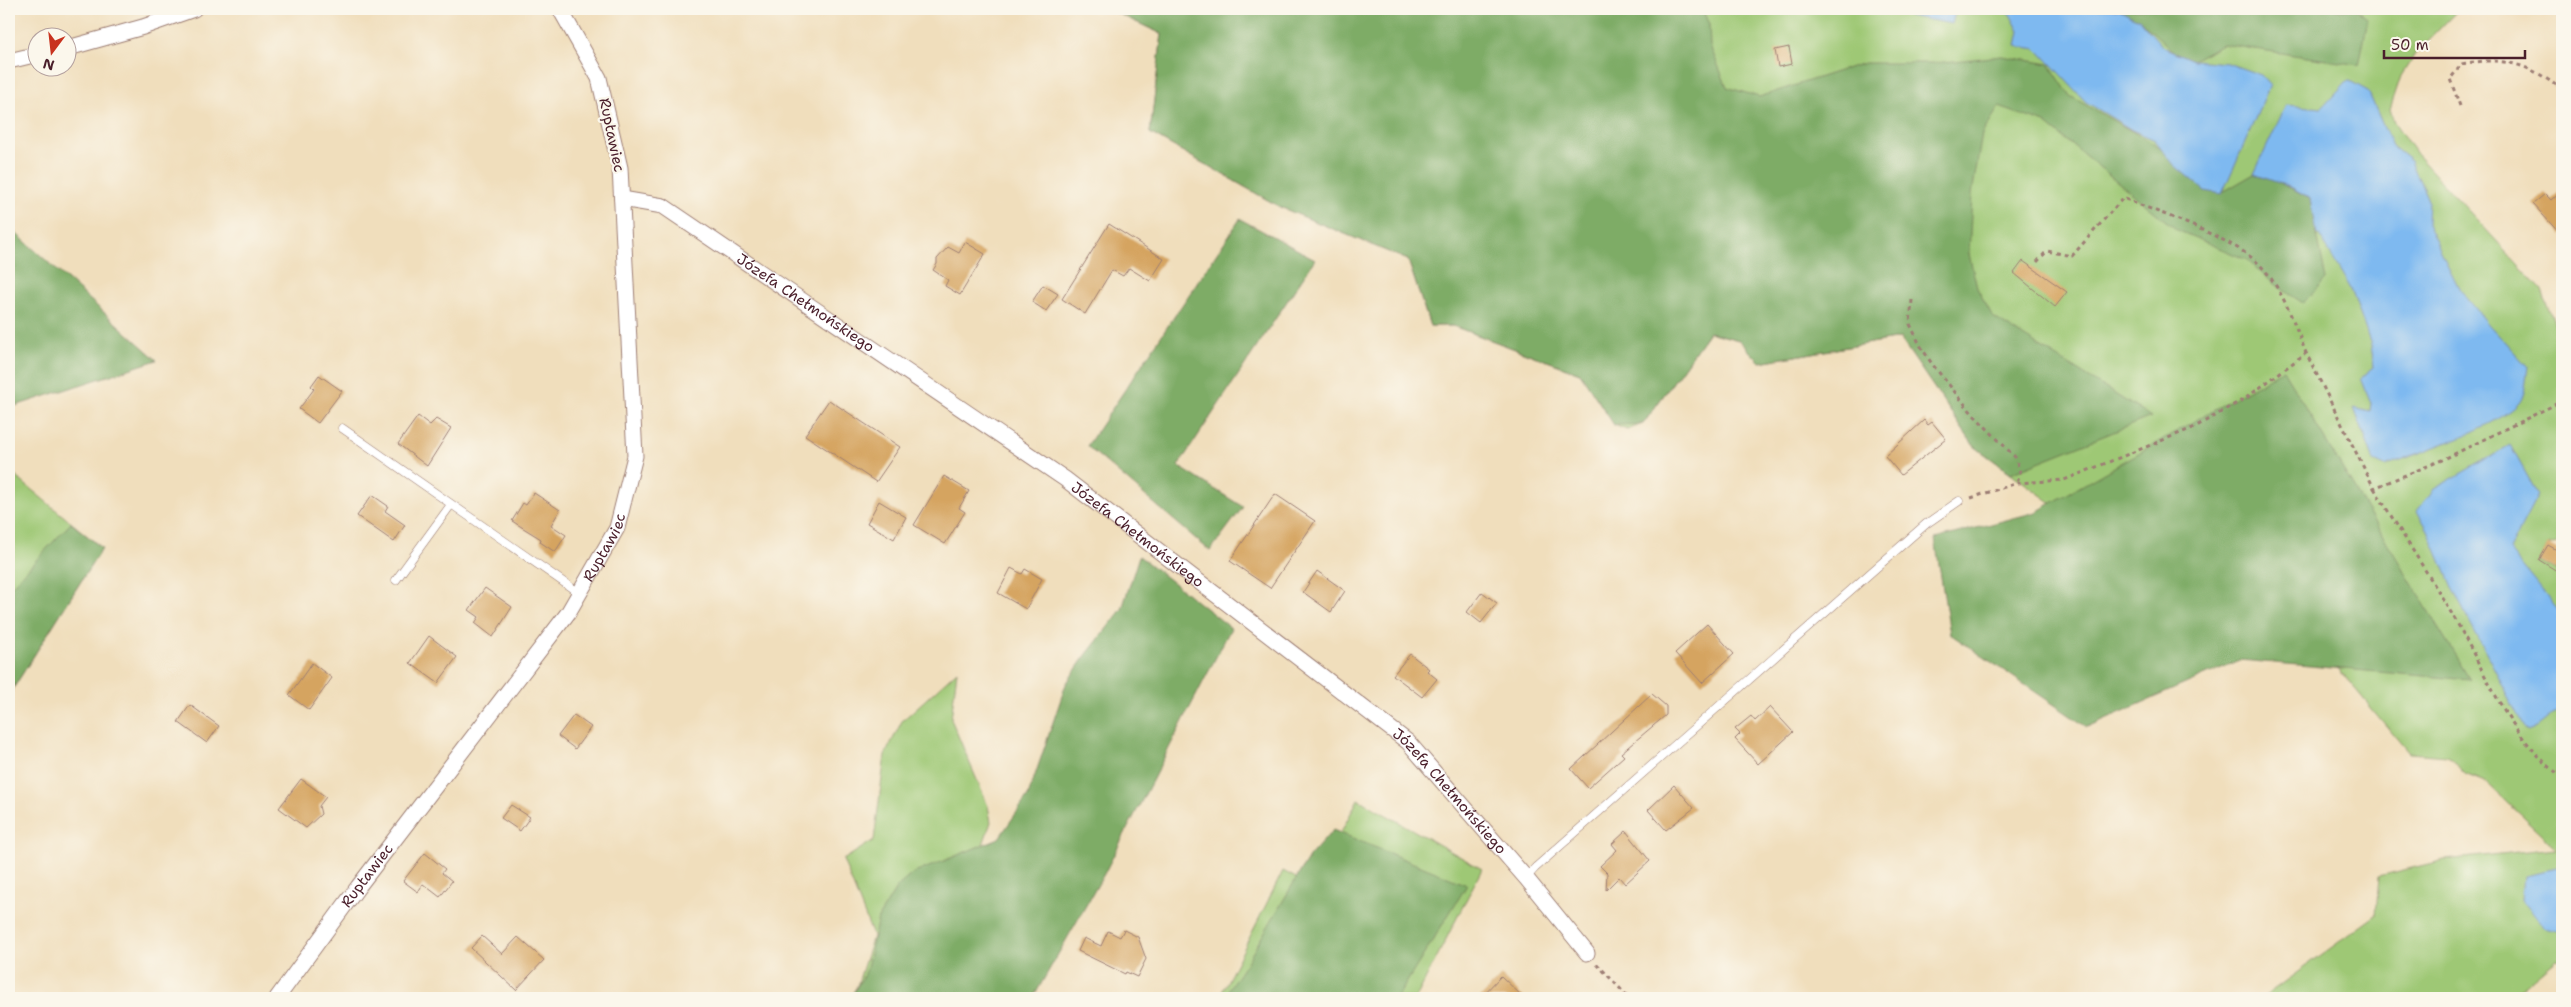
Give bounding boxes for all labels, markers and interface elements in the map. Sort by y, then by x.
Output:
north arrow [28,28,78,78]
scale bar [2384,28,2525,60]
text: 50 m [2391,35,2429,55]
text: N [41,54,56,75]
street label: Ruptawiec [594,96,630,174]
street label: Józefa Chełmońskiego [733,249,878,357]
street label: Józefa Chełmońskiego [1067,477,1208,592]
street label: Ruptawiec [578,511,630,585]
street label: Józefa Chełmońskiego [1388,724,1511,858]
street label: Ruptawiec [336,840,398,911]

